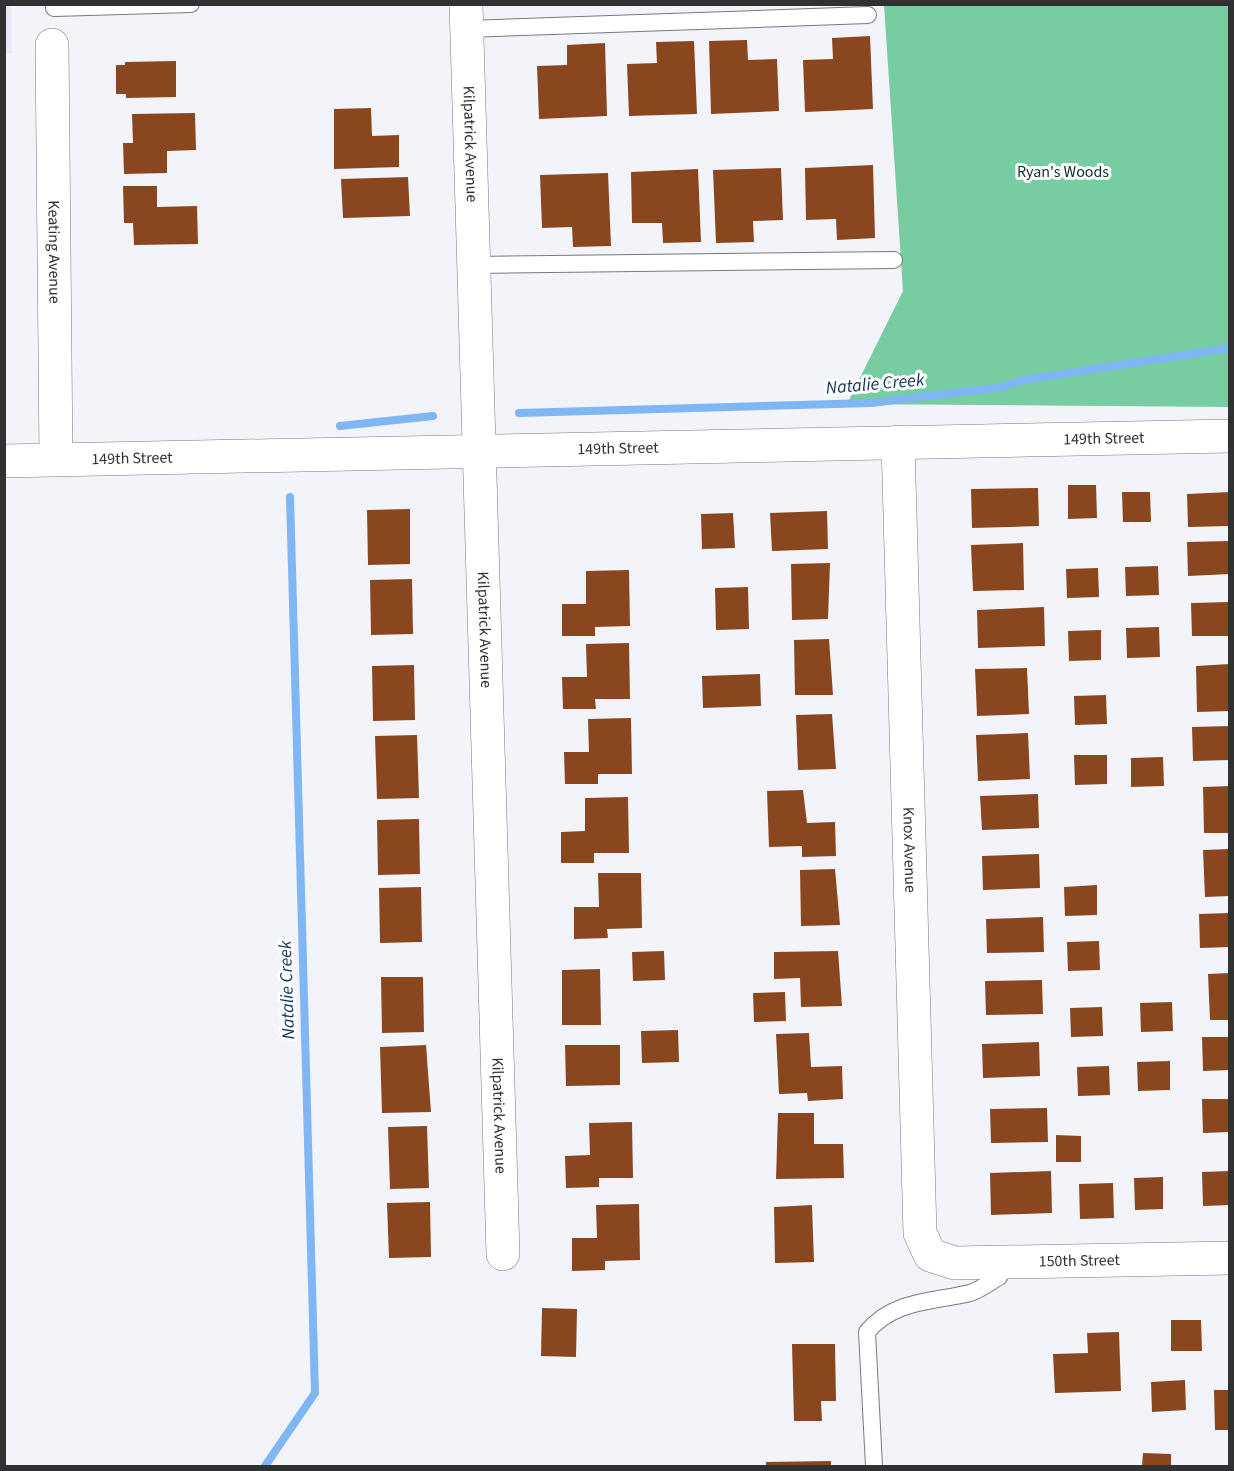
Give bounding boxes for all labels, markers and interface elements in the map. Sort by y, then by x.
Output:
street label: Kilpatrick Avenue [457,85,483,203]
park label: Ryan's Woods [1017,161,1109,183]
street label: Keating Avenue [43,200,65,304]
water label: Natalie Creek [825,367,926,401]
street label: 149th Street [1063,427,1145,450]
street label: 149th Street [577,437,659,460]
street label: 149th Street [91,447,173,470]
street label: Kilpatrick Avenue [472,571,497,688]
street label: Knox Avenue [897,806,922,893]
water label: Natalie Creek [273,940,301,1040]
street label: Kilpatrick Avenue [486,1057,512,1174]
street label: 150th Street [1038,1249,1121,1272]

